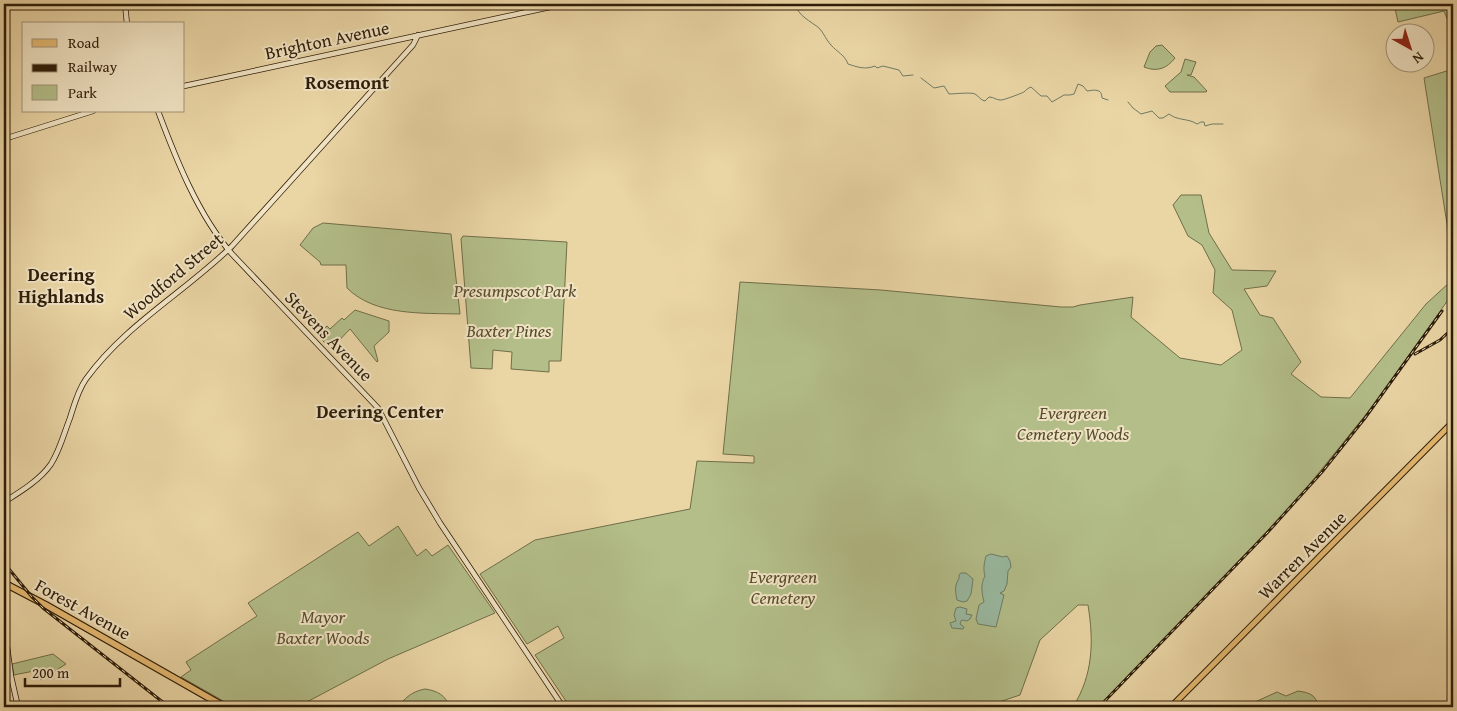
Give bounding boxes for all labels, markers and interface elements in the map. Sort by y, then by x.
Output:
street label: Brighton Avenue [262,14,392,66]
legend [22,22,185,112]
north arrow [1384,22,1434,72]
text: Road [68,32,99,53]
text: N [1408,47,1428,69]
text: Railway [68,56,118,77]
district label: Rosemont [305,68,390,96]
text: Park [68,82,97,103]
street label: Woodford Street [117,225,230,326]
district label: Deering Highlands [18,260,104,310]
park label: Presumpscot Park [453,277,577,304]
street label: Stevens Avenue [279,285,379,387]
park label: Baxter Pines [466,317,552,344]
district label: Deering Center [316,397,444,425]
park label: Evergreen Cemetery Woods [1017,399,1130,447]
street label: Warren Avenue [1252,505,1352,605]
park label: Evergreen Cemetery [748,563,817,611]
street label: Forest Avenue [30,572,136,646]
park label: Mayor Baxter Woods [276,603,370,651]
scale bar [25,656,120,688]
text: 200 m [32,662,70,683]

